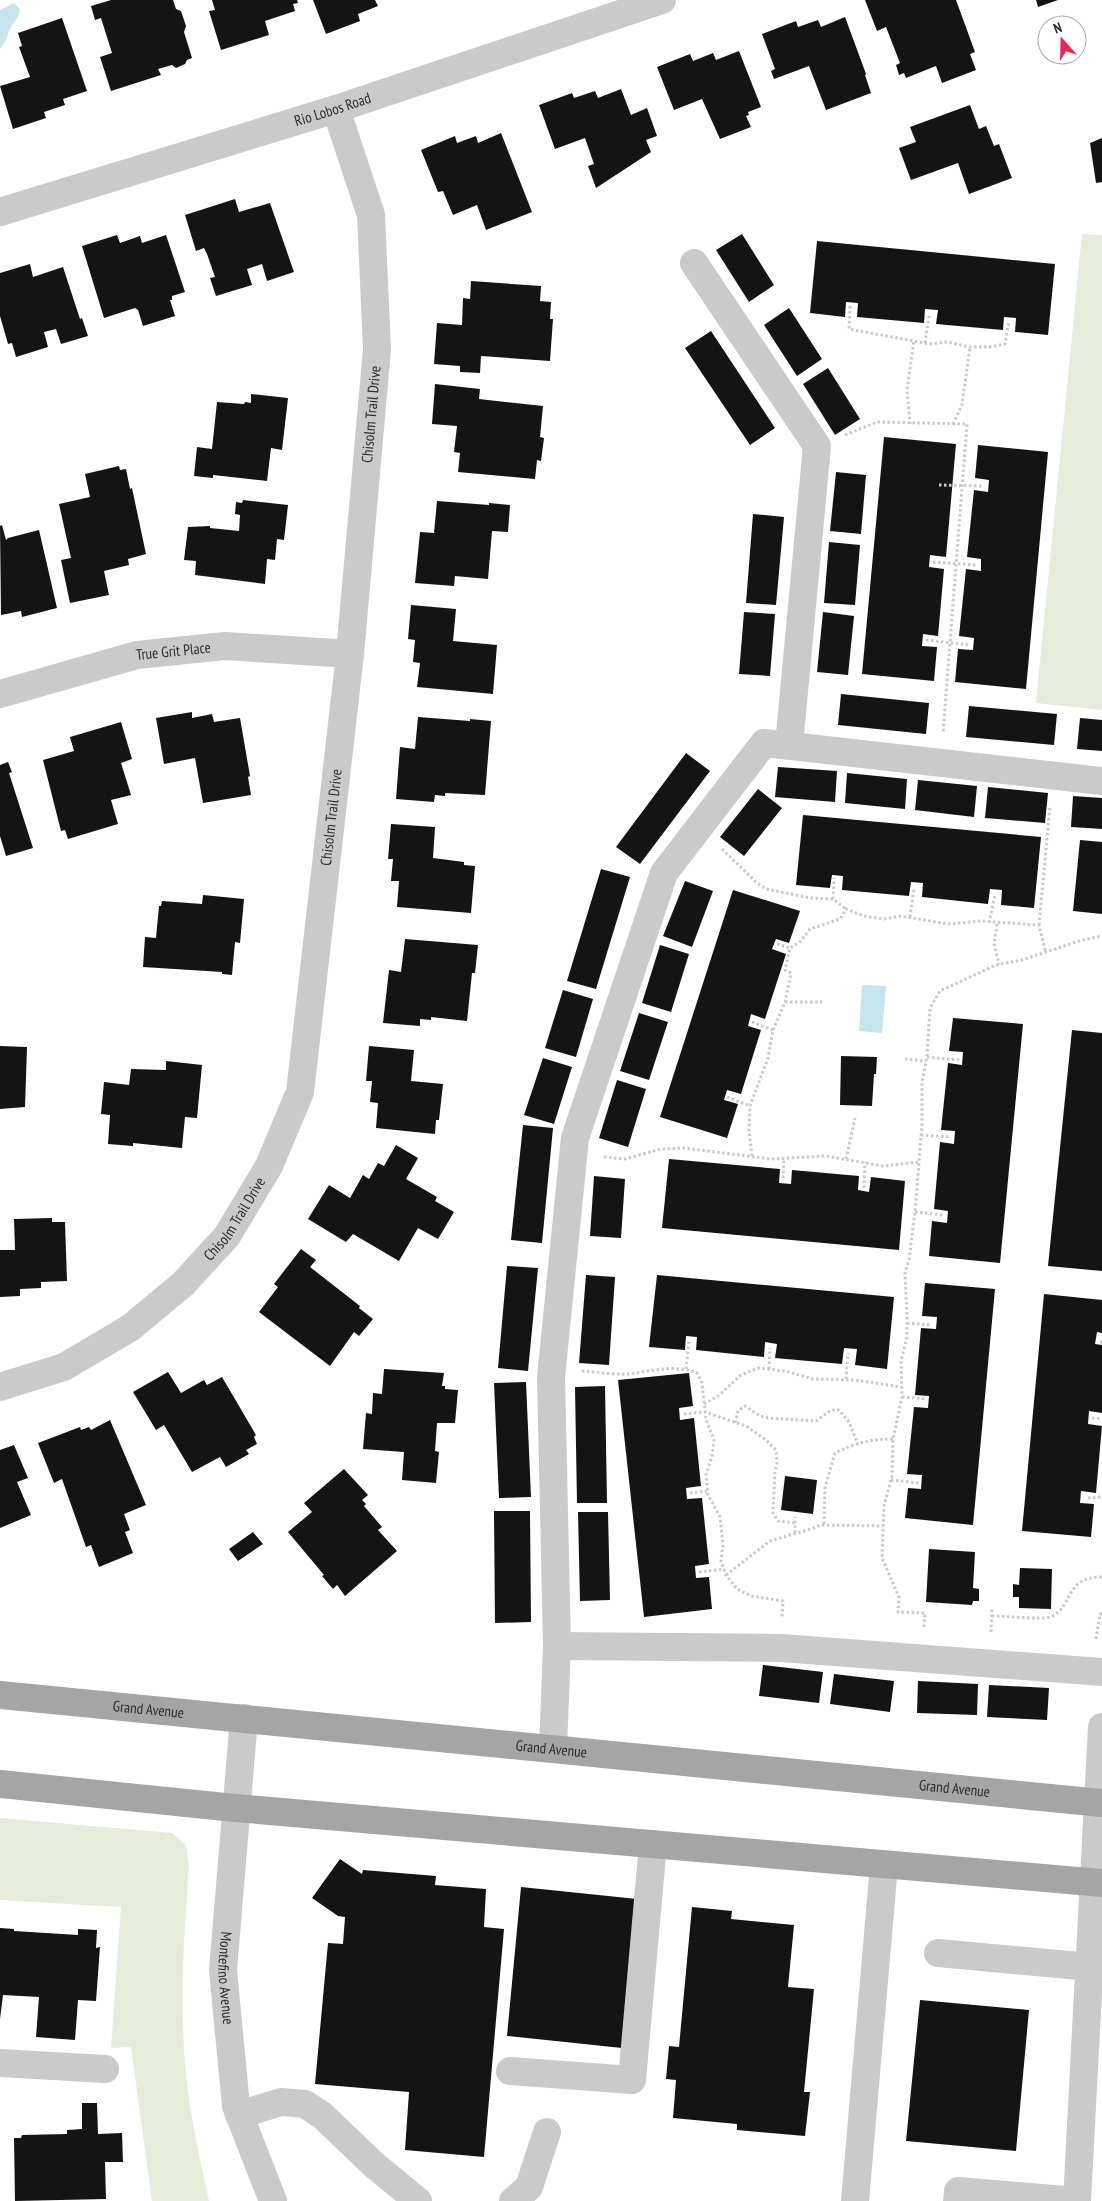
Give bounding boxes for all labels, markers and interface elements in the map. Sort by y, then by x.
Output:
north arrow [1037,15,1087,65]
text: N [1051,18,1064,38]
street label: Rio Lobos Road [292,88,373,130]
street label: Chisolm Trail Drive [357,365,384,464]
street label: True Grit Place [135,638,212,664]
street label: Chisolm Trail Drive [316,768,346,867]
street label: Chisolm Trail Drive [199,1173,269,1264]
street label: Grand Avenue [112,1696,185,1722]
street label: Grand Avenue [515,1736,588,1761]
street label: Grand Avenue [918,1775,991,1801]
street label: Montefino Avenue [214,1931,238,2025]

